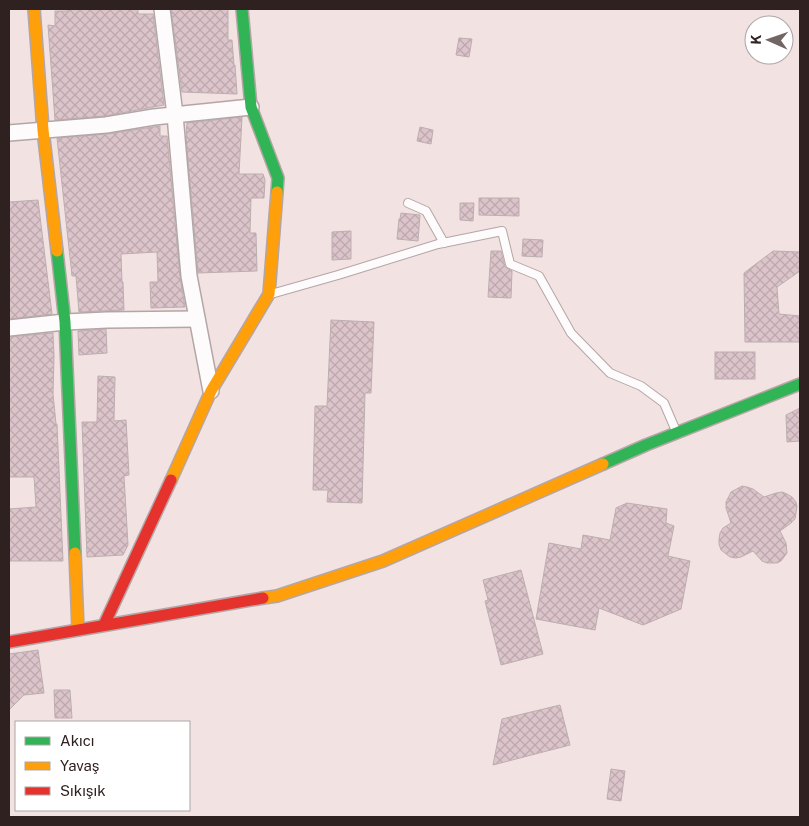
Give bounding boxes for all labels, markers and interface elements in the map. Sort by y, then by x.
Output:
north arrow [744,15,794,65]
text: K [748,34,764,45]
legend [15,721,190,811]
text: Akıcı [60,732,94,749]
text: Yavaş [60,757,99,774]
text: Sıkışık [60,782,106,799]

